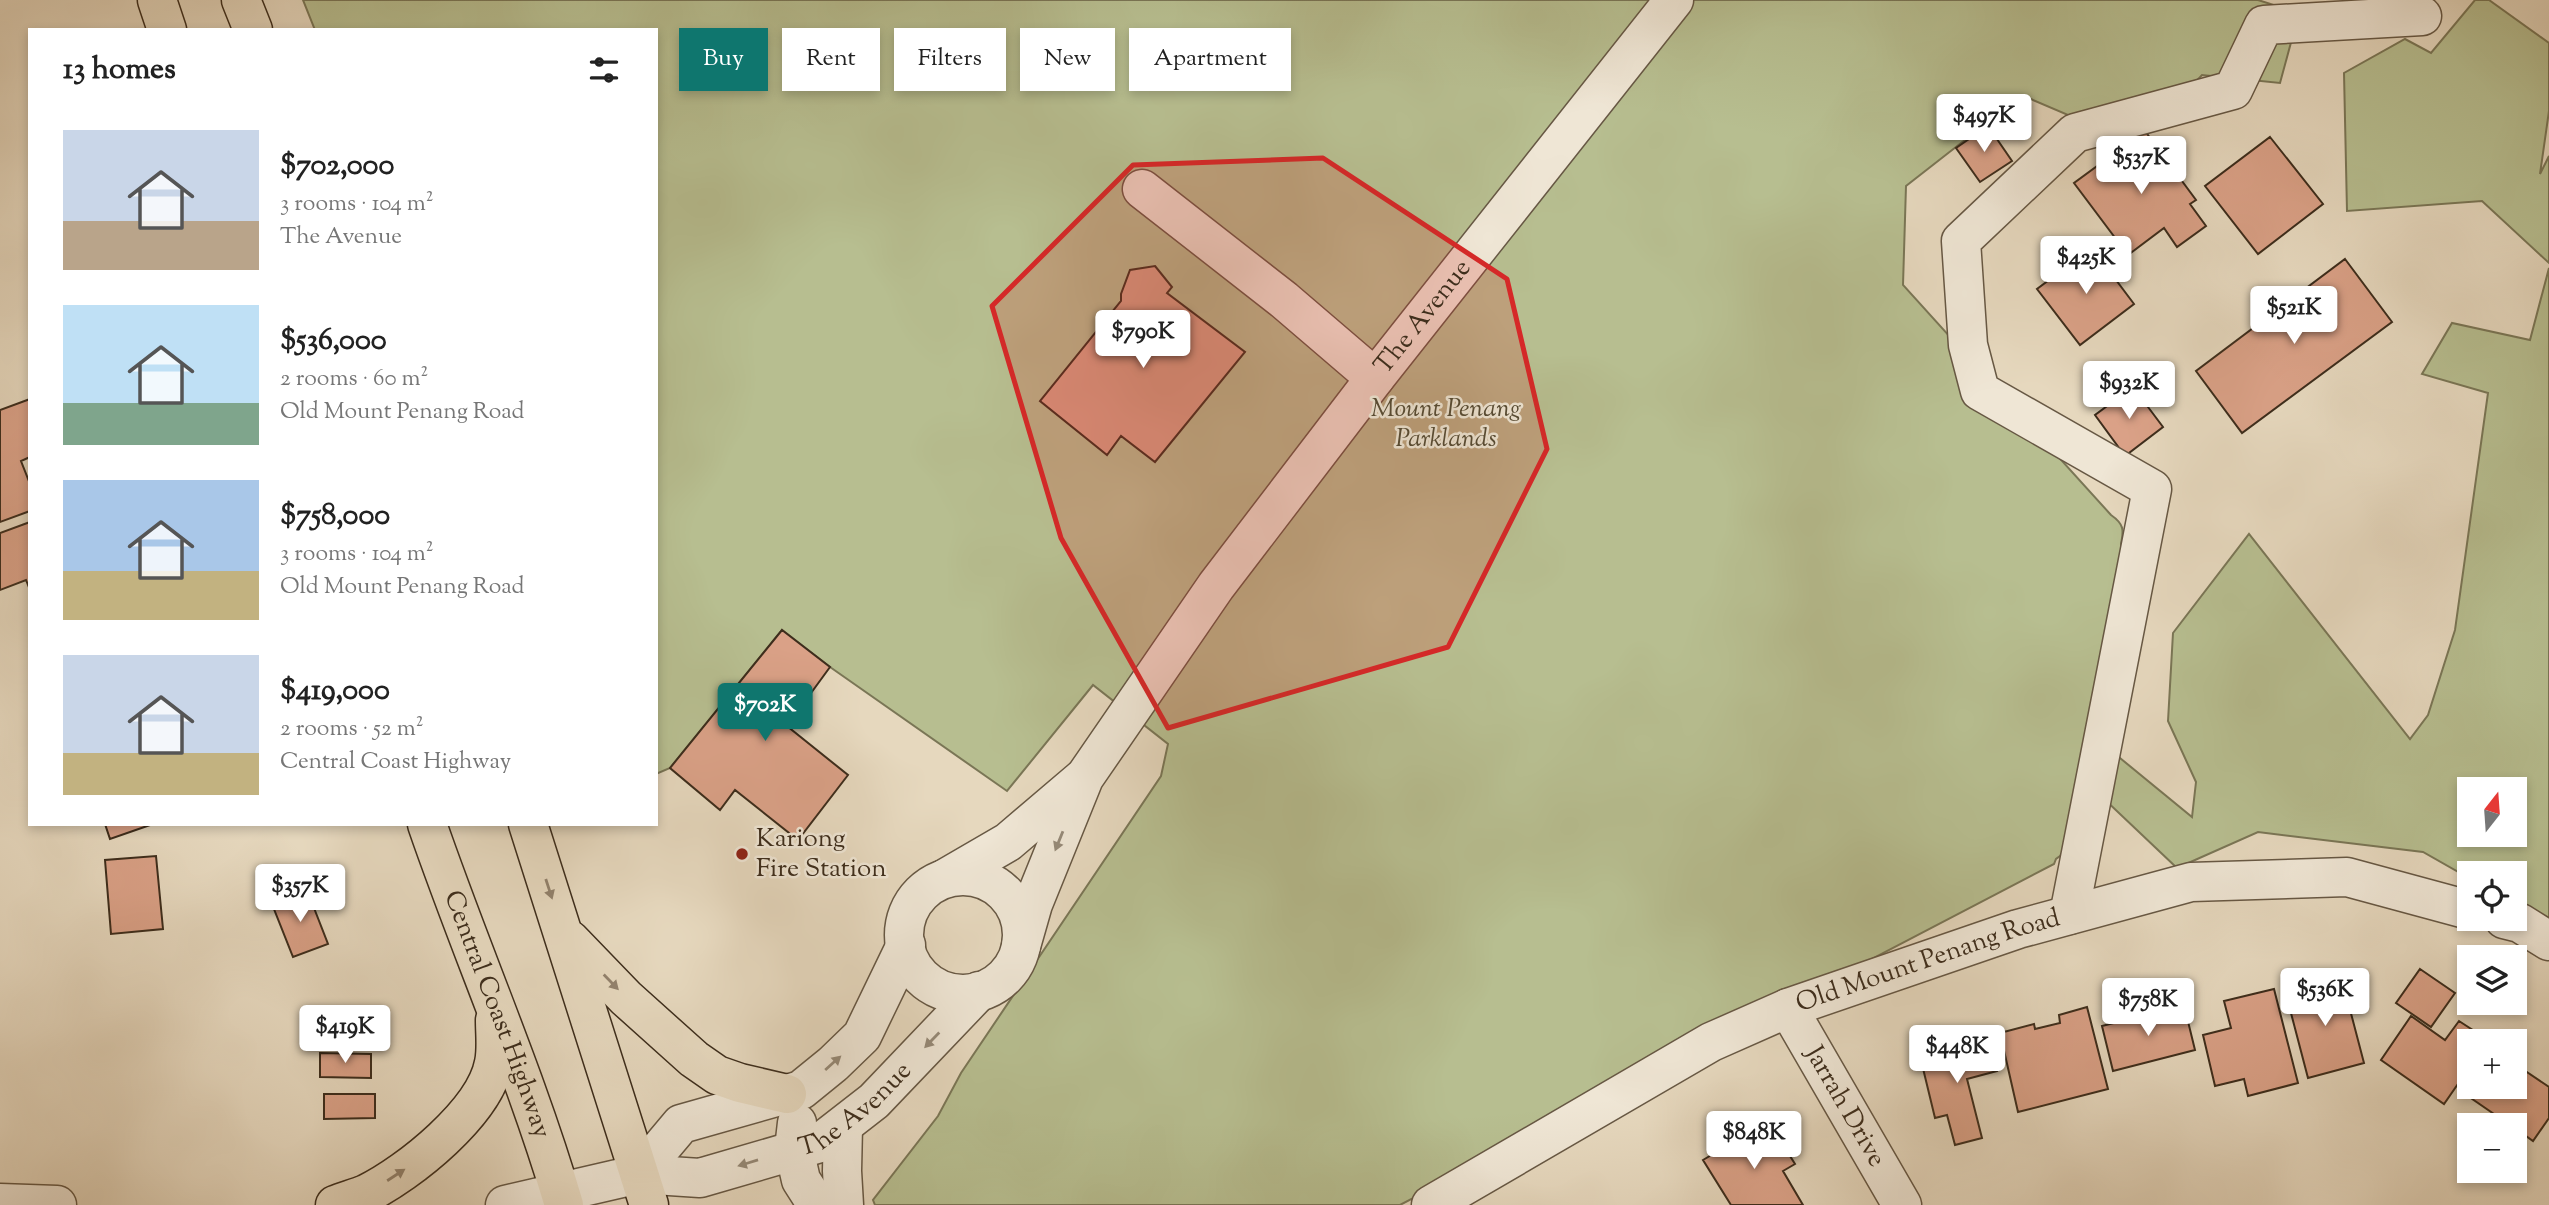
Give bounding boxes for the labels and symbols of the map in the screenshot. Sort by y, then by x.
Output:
pin: $497K [1935,94,2033,154]
pin: $537K [2092,136,2190,196]
pin: $425K [2037,236,2135,296]
street label: The Avenue [1366,252,1480,383]
pin: $521K [2245,286,2343,346]
pin: $790K [1094,310,1192,370]
pin: $932K [2080,362,2178,421]
park label: Mount Penang Parklands [1371,391,1521,458]
pin: $702K [716,684,814,743]
north arrow [2457,777,2527,847]
place label: Kariong Fire Station [756,821,887,888]
one-way arrow [1054,831,1065,852]
marker: Kariong Fire Station [734,846,750,862]
pin: $357K [251,864,349,924]
one-way arrow [544,879,555,900]
street label: Central Coast Highway [434,885,560,1143]
street label: Old Mount Penang Road [1791,900,2065,1022]
pin: $536K [2276,968,2374,1028]
one-way arrow [602,974,619,991]
pin: $758K [2099,978,2197,1038]
pin: $419K [296,1006,394,1065]
pin: $448K [1908,1026,2006,1085]
one-way arrow [925,1031,941,1048]
street label: Jarrah Drive [1794,1038,1895,1174]
street label: The Avenue [794,1054,920,1167]
one-way arrow [824,1055,842,1071]
pin: $848K [1705,1112,1803,1171]
one-way arrow [737,1159,758,1169]
one-way arrow [387,1168,405,1182]

